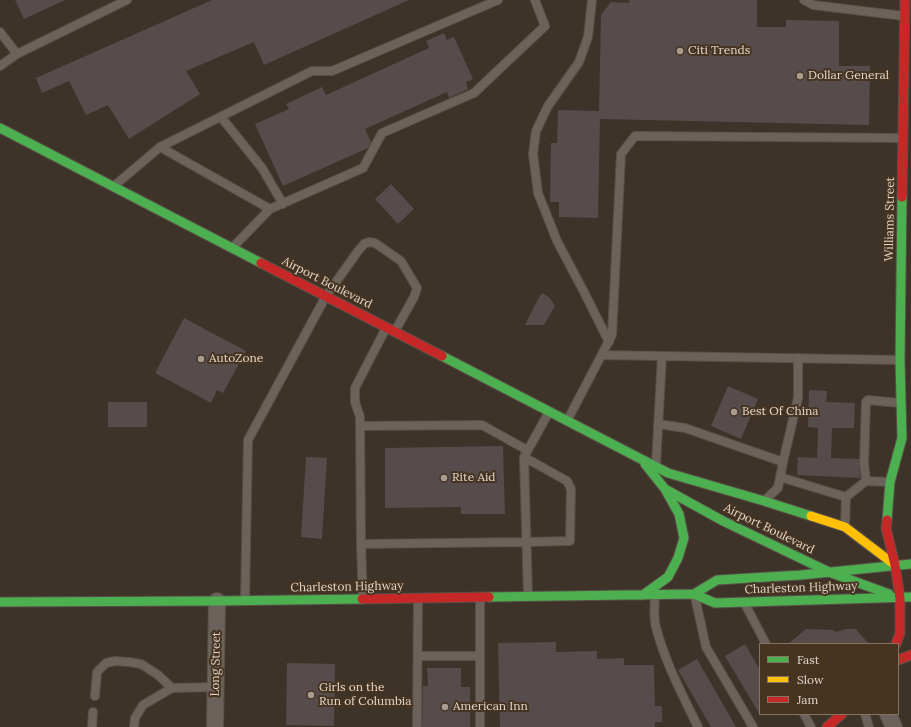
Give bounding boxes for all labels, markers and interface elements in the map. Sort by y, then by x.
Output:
place label: Citi Trends [688,44,750,58]
marker: Citi Trends [675,46,685,56]
place label: Dollar General [808,69,889,83]
marker: Dollar General [795,71,805,81]
street label: Williams Street [882,177,898,261]
street label: Airport Boulevard [280,254,374,312]
place label: AutoZone [209,352,263,366]
marker: AutoZone [196,354,206,364]
place label: Best Of China [742,405,818,419]
marker: Best Of China [729,407,739,417]
place label: Rite Aid [452,471,495,485]
marker: Rite Aid [439,473,449,483]
street label: Airport Boulevard [721,501,817,557]
street label: Charleston Highway [290,579,404,595]
street label: Charleston Highway [744,579,858,597]
street label: Long Street [208,631,224,697]
legend [759,643,899,715]
text: Fast [797,652,820,667]
text: Slow [797,672,824,687]
place label: Girls on the Run of Columbia [319,681,411,709]
marker: Girls on the Run of Columbia [306,690,316,700]
text: Jam [797,692,818,707]
place label: American Inn [453,700,528,714]
marker: American Inn [440,702,450,712]

